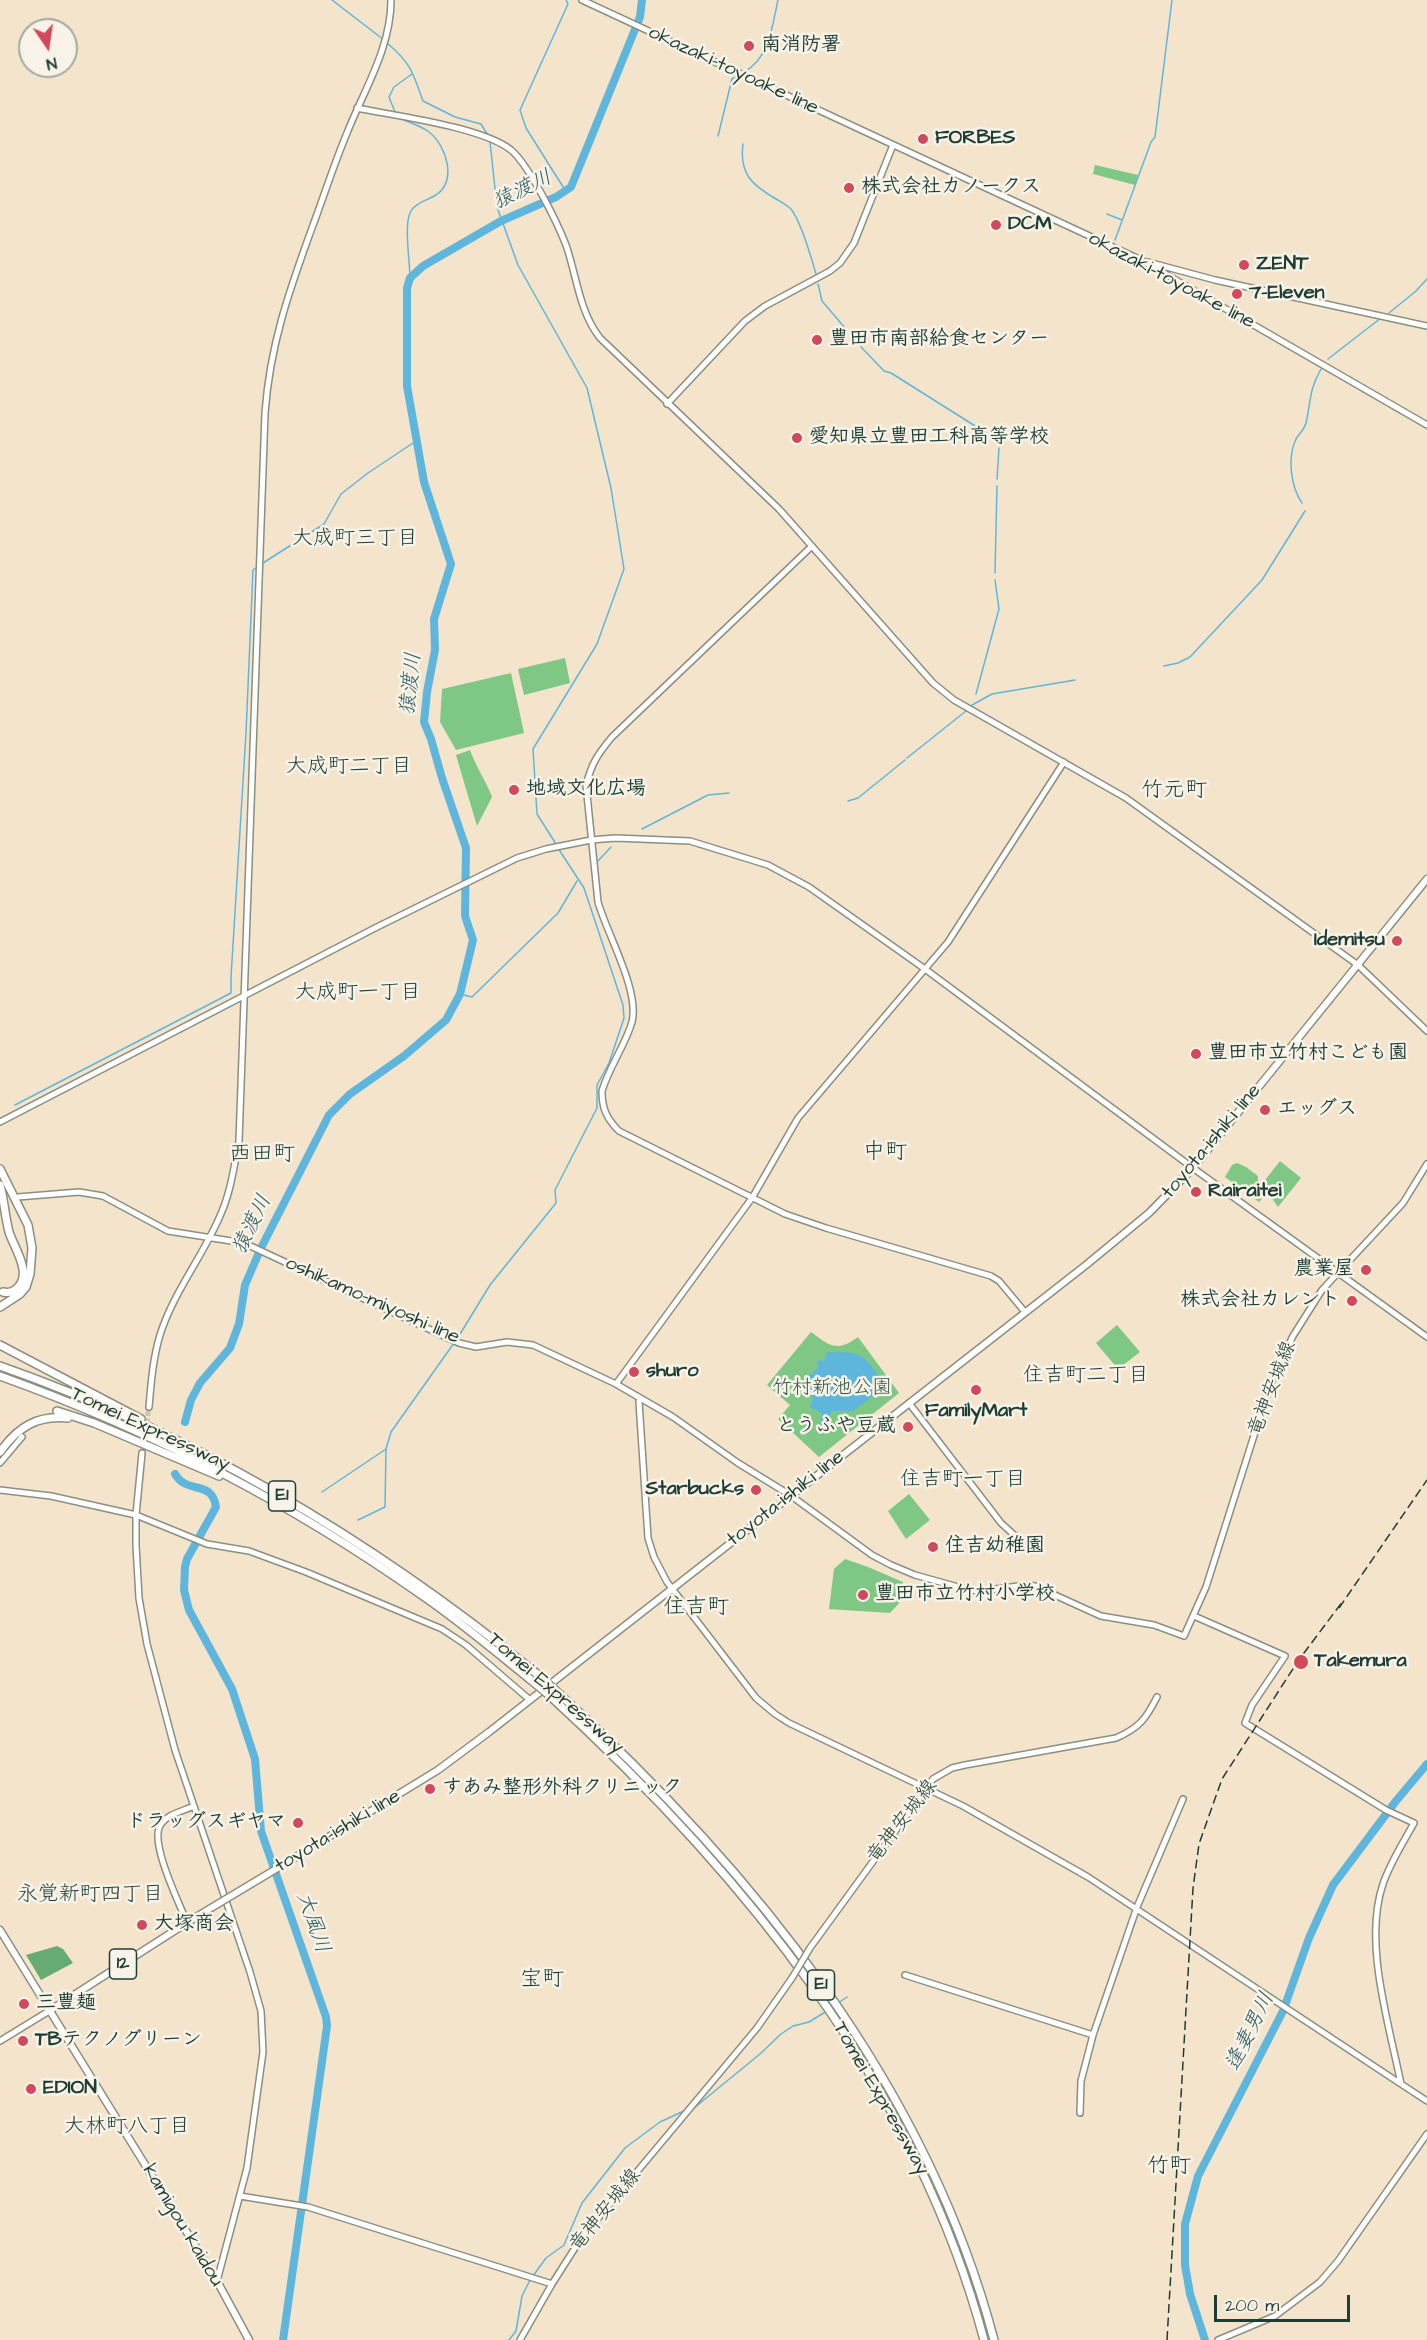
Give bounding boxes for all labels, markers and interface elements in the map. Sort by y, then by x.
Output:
north arrow [18,18,78,78]
street label: okazaki-toyoake line [644,21,822,121]
place label: 南消防署 [761,34,841,58]
marker: 南消防署 [742,39,756,53]
text: N [44,52,59,75]
place label: FORBES [935,127,1015,151]
marker: FORBES [916,132,930,146]
water label: 猿渡川 [489,166,557,216]
place label: 株式会社カノークス [861,176,1041,200]
marker: 株式会社カノークス [842,181,856,195]
place label: DCM [1008,213,1052,237]
marker: DCM [989,218,1003,232]
street label: okazaki-toyoake line [1084,227,1258,335]
place label: ZENT [1256,253,1309,277]
marker: ZENT [1237,258,1251,272]
place label: 7-Eleven [1249,282,1325,306]
marker: 7-Eleven [1230,287,1244,301]
place label: 豊田市南部給食センター [829,328,1049,352]
marker: 豊田市南部給食センター [810,333,824,347]
place label: 愛知県立豊田工科高等学校 [809,426,1049,450]
marker: 愛知県立豊田工科高等学校 [790,431,804,445]
district label: 大成町三丁目 [292,527,418,553]
water label: 猿渡川 [396,651,428,717]
district label: 大成町二丁目 [286,755,412,781]
place label: 地域文化広場 [526,778,646,802]
district label: 竹元町 [1141,778,1207,804]
marker: 地域文化広場 [507,783,521,797]
place label: Idemitsu [1314,929,1385,953]
marker: Idemitsu [1390,934,1404,948]
district label: 大成町一丁目 [295,981,421,1007]
place label: 豊田市立竹村こども園 [1208,1042,1408,1066]
marker: 豊田市立竹村こども園 [1189,1047,1203,1061]
street label: toyota-ishiki line [1157,1080,1267,1204]
place label: エッグス [1277,1098,1357,1122]
marker: エッグス [1258,1103,1272,1117]
district label: 中町 [863,1140,907,1166]
district label: 西田町 [229,1142,295,1168]
place label: Rairaitei [1208,1180,1282,1204]
marker: Rairaitei [1189,1185,1203,1199]
water label: 猿渡川 [228,1191,278,1259]
street label: oshikamo-miyoshi line [281,1252,463,1350]
place label: 農業屋 [1294,1258,1354,1282]
marker: 農業屋 [1359,1263,1373,1277]
place label: 株式会社カレント [1180,1289,1340,1313]
marker: 株式会社カレント [1345,1294,1359,1308]
street label: 竜神安城線 [1244,1338,1302,1440]
place label: shuro [646,1360,698,1384]
district label: 住吉町二丁目 [1023,1364,1149,1390]
marker: shuro [627,1365,641,1379]
park label: 竹村新池公園 [772,1377,892,1401]
street label: Tomei Expressway [67,1383,233,1477]
marker: FamilyMart [969,1383,983,1397]
place label: FamilyMart [925,1400,1027,1424]
place label: とうふや豆蔵 [776,1415,896,1439]
marker: とうふや豆蔵 [901,1420,915,1434]
street label: toyota-ishiki line [723,1446,849,1552]
district label: 住吉町一丁目 [900,1468,1026,1494]
place label: Starbucks [645,1478,744,1502]
road number: E1 [268,1481,296,1511]
marker: Starbucks [749,1483,763,1497]
place label: 住吉幼稚園 [945,1535,1045,1559]
marker: 住吉幼稚園 [926,1540,940,1554]
place label: 豊田市立竹村小学校 [875,1583,1055,1607]
marker: 豊田市立竹村小学校 [856,1588,870,1602]
district label: 住吉町 [663,1595,729,1621]
street label: Tomei Expressway [482,1628,628,1760]
place label: Takemura [1314,1650,1407,1674]
marker: Takemura [1292,1653,1310,1671]
street label: 竜神安城線 [863,1775,943,1869]
place label: すあみ整形外科クリニック [442,1777,682,1801]
marker: すあみ整形外科クリニック [423,1782,437,1796]
street label: toyota-ishiki line [271,1785,405,1879]
place label: ドラッグスギヤマ [126,1811,286,1835]
marker: ドラッグスギヤマ [291,1816,305,1830]
district label: 永覚新町四丁目 [17,1883,163,1909]
water label: 大風川 [290,1889,334,1957]
place label: 大塚商会 [154,1913,234,1937]
marker: 大塚商会 [135,1918,149,1932]
road number: 12 [110,1949,136,1979]
district label: 宝町 [520,1967,564,1993]
road number: E1 [808,1970,834,2000]
water label: 逢妻男川 [1221,1989,1281,2075]
place label: 三豊麺 [36,1992,96,2016]
marker: 三豊麺 [17,1997,31,2011]
street label: Tomei Expressway [826,2018,934,2180]
place label: TBテクノグリーン [35,2029,202,2053]
marker: TBテクノグリーン [16,2034,30,2048]
place label: EDION [43,2077,97,2101]
marker: EDION [24,2082,38,2096]
district label: 大林町八丁目 [64,2115,190,2141]
district label: 竹町 [1147,2154,1191,2180]
street label: kamigou kaidou [136,2161,228,2291]
street label: 竜神安城線 [565,2165,647,2257]
scale bar [1217,2283,1354,2321]
text: 200 m [1225,2293,1279,2318]

